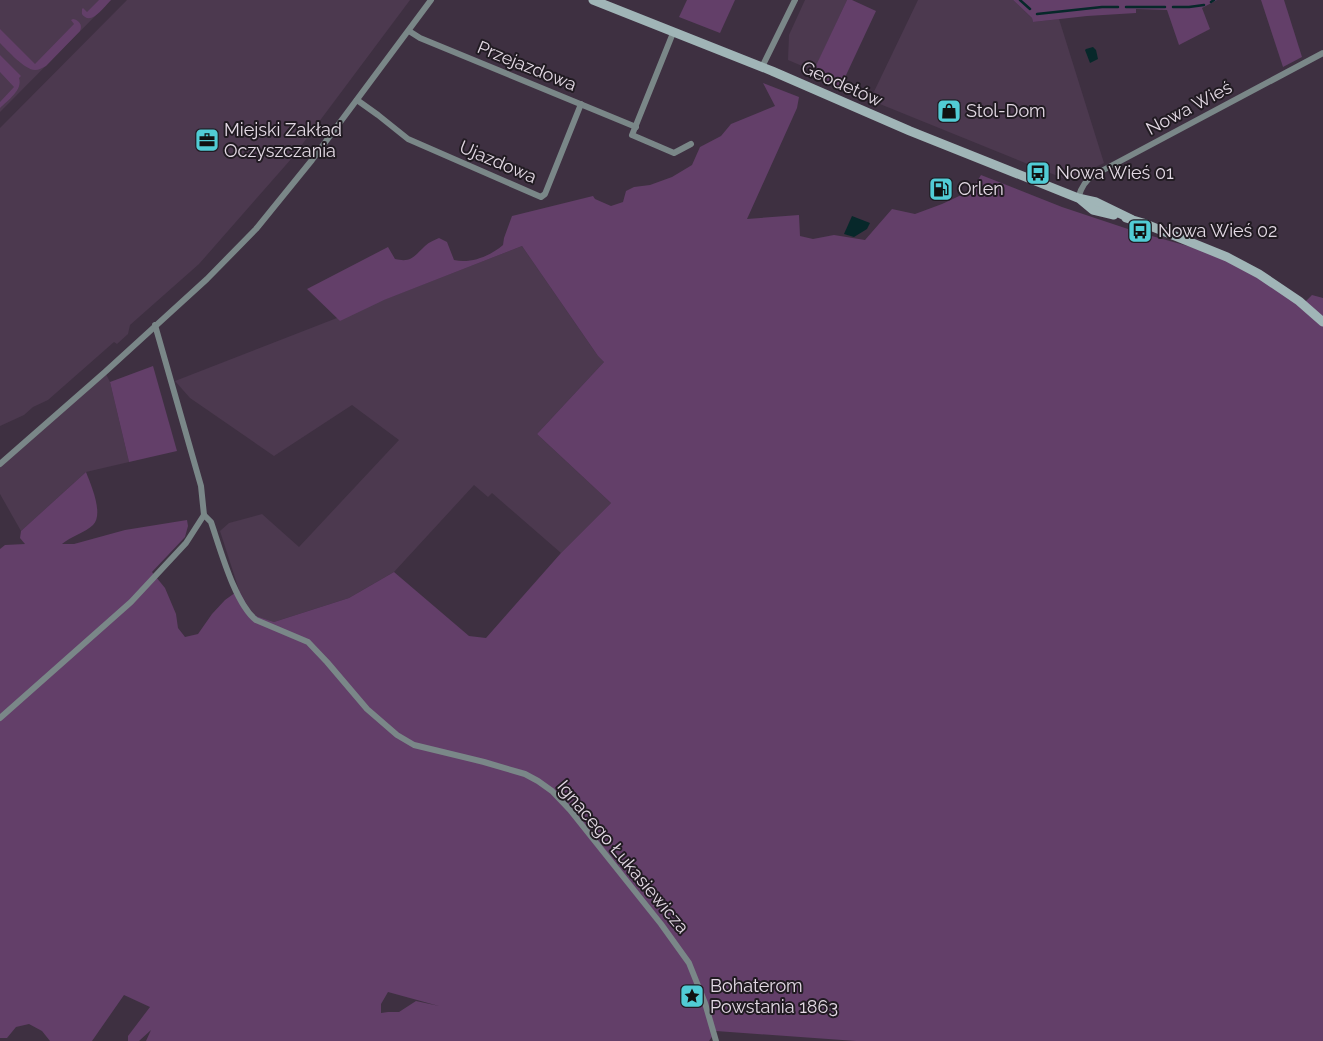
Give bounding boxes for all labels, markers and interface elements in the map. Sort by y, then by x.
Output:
street label: Przejazdowa [475,36,580,95]
street label: Geodetów [798,56,886,111]
street label: Nowa Wieś [1142,76,1236,139]
shop icon: Stol-Dom [936,98,962,124]
place label: Stol-Dom [966,100,1046,121]
place label: Miejski Zakład Oczyszczania [224,119,342,161]
office icon: Miejski Zakład Oczyszczania [194,127,220,153]
street label: Ujazdowa [456,136,540,187]
bus stop icon: Nowa Wieś 01 [1025,160,1051,186]
place label: Nowa Wieś 01 [1056,162,1174,183]
fuel station icon: Orlen [928,176,954,202]
place label: Orlen [958,178,1004,199]
bus stop icon: Nowa Wieś 02 [1127,218,1153,244]
place label: Nowa Wieś 02 [1158,220,1277,241]
street label: Ignacego Łukasiewicza [553,776,694,937]
place label: Bohaterom Powstania 1863 [710,975,838,1017]
place icon: Bohaterom Powstania 1863 [679,983,705,1009]

